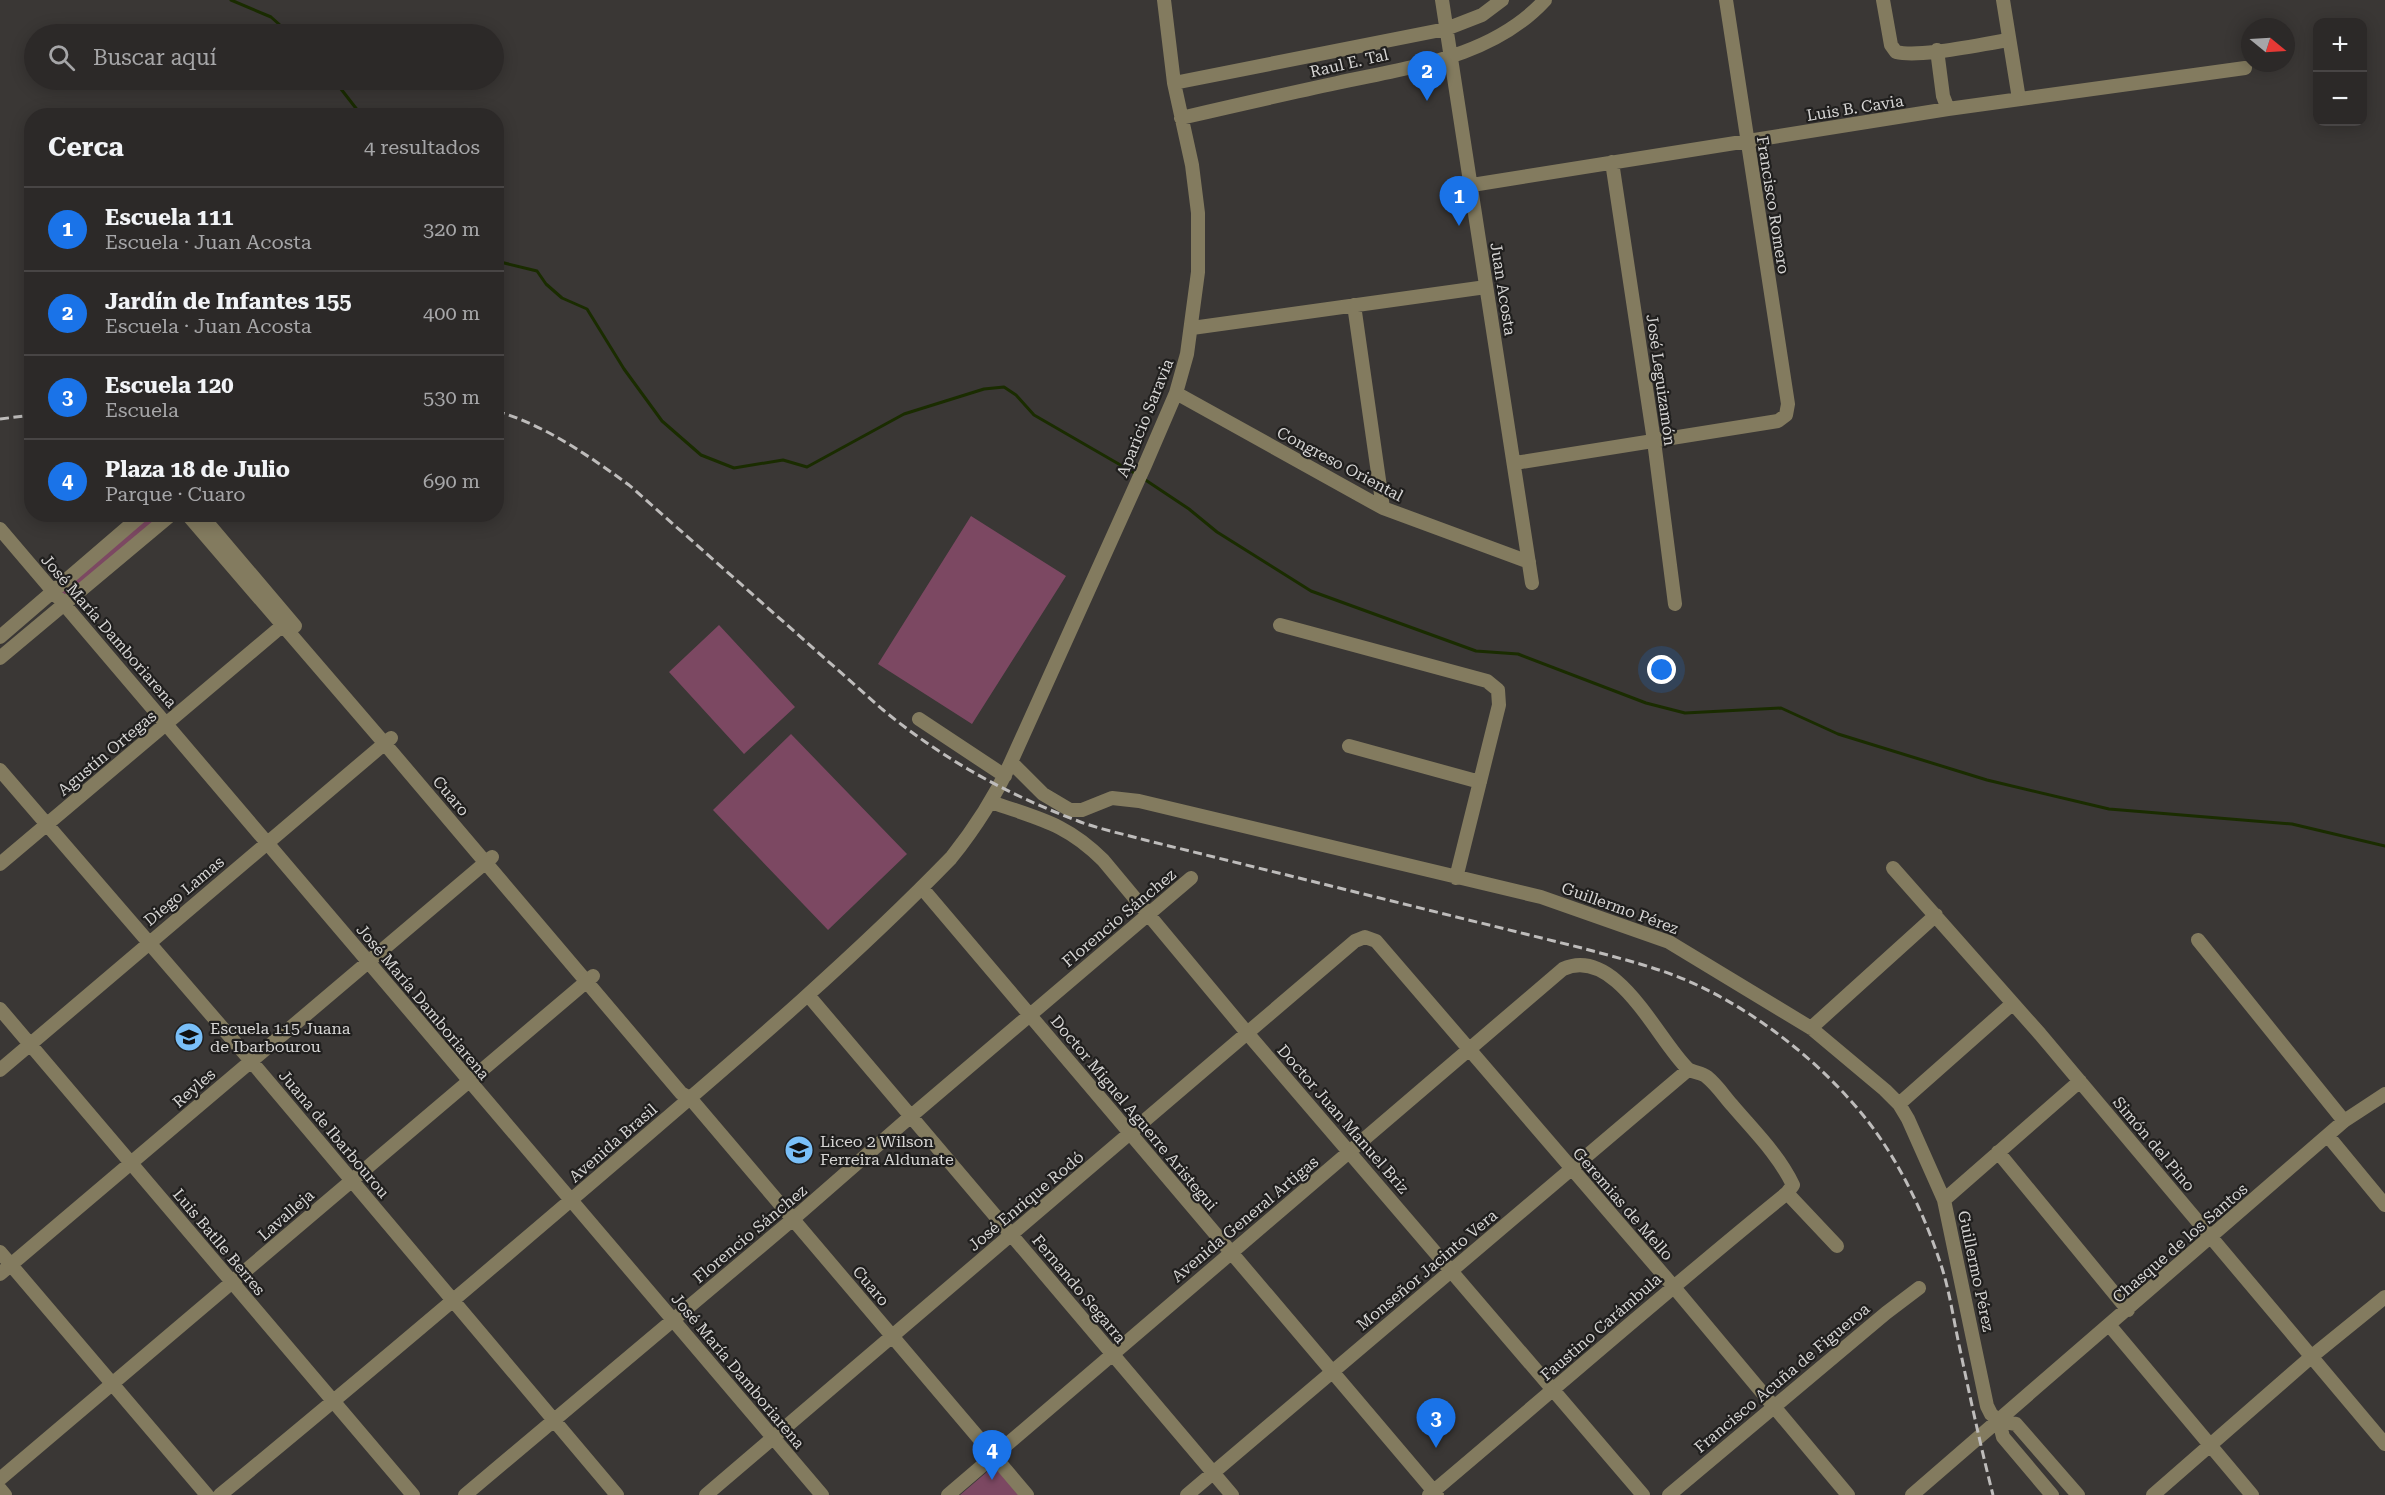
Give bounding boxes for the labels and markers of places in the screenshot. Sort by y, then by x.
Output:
pin: 2 [1408,51,1446,101]
pin: 1 [1440,176,1478,226]
place label: Escuela 115 Juana de Ibarbourou [210,1019,351,1056]
school or university icon: Escuela 115 Juana de Ibarbourou [173,1021,205,1053]
place label: Liceo 2 Wilson Ferreira Aldunate [820,1132,954,1169]
school or university icon: Liceo 2 Wilson Ferreira Aldunate [783,1134,815,1166]
pin: 3 [1416,1398,1456,1448]
pin: 4 [972,1430,1012,1480]

